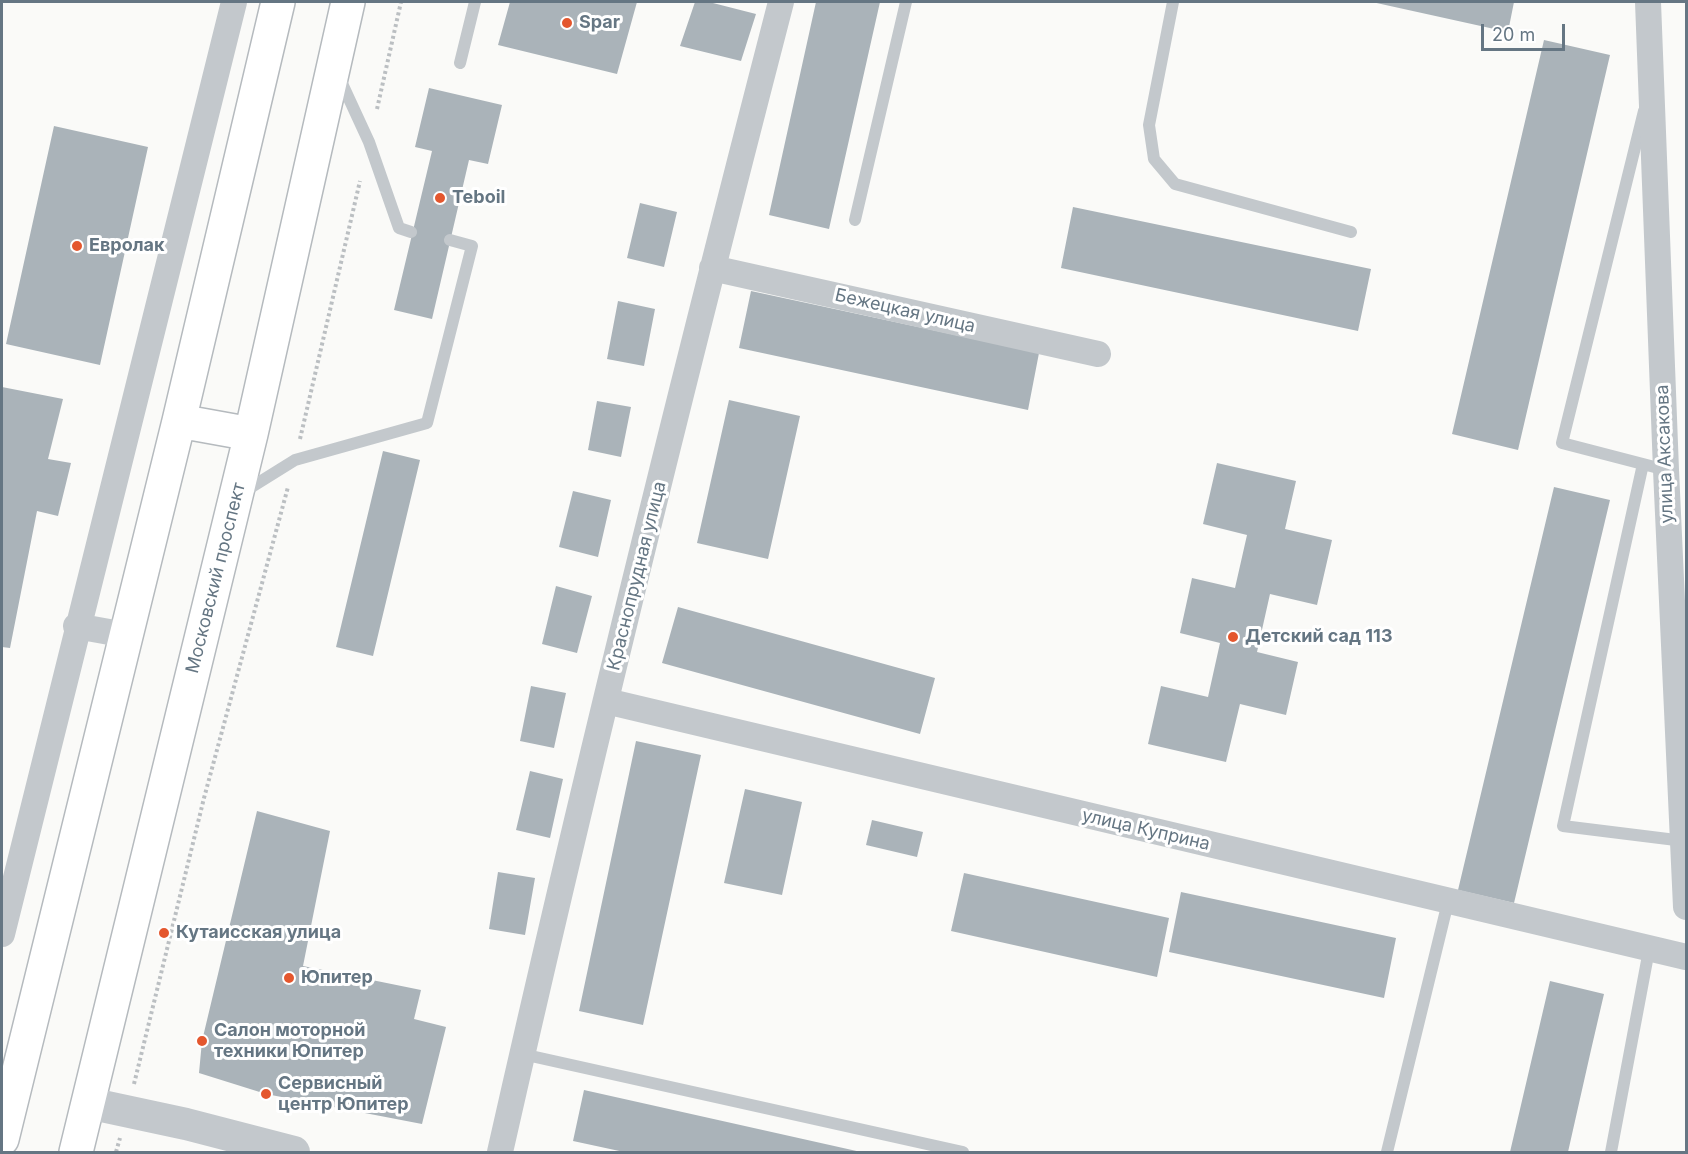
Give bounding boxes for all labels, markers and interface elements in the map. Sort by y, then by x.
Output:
place label: Spar [579,12,620,34]
scale bar [1484,12,1568,50]
marker: Spar [560,16,574,30]
text: 20 m [1492,24,1535,45]
place label: Teboil [452,187,505,209]
marker: Teboil [433,191,447,205]
place label: Евролак [89,235,165,257]
marker: Евролак [70,239,84,253]
street label: Бежецкая улица [833,284,977,338]
street label: улица Аксакова [1652,384,1678,524]
street label: Краснопрудная улица [603,479,671,673]
street label: Московский проспект [182,480,250,676]
place label: Детский сад 113 [1245,626,1392,648]
marker: Детский сад 113 [1226,630,1240,644]
street label: улица Куприна [1080,805,1212,855]
place label: Кутаисская улица [176,922,341,944]
marker: Кутаисская улица [157,926,171,940]
place label: Юпитер [301,967,373,989]
marker: Юпитер [282,971,296,985]
place label: Салон моторной техники Юпитер [214,1020,365,1062]
marker: Салон моторной техники Юпитер [195,1034,209,1048]
place label: Сервисный центр Юпитер [278,1073,408,1116]
marker: Сервисный центр Юпитер [259,1087,273,1101]

